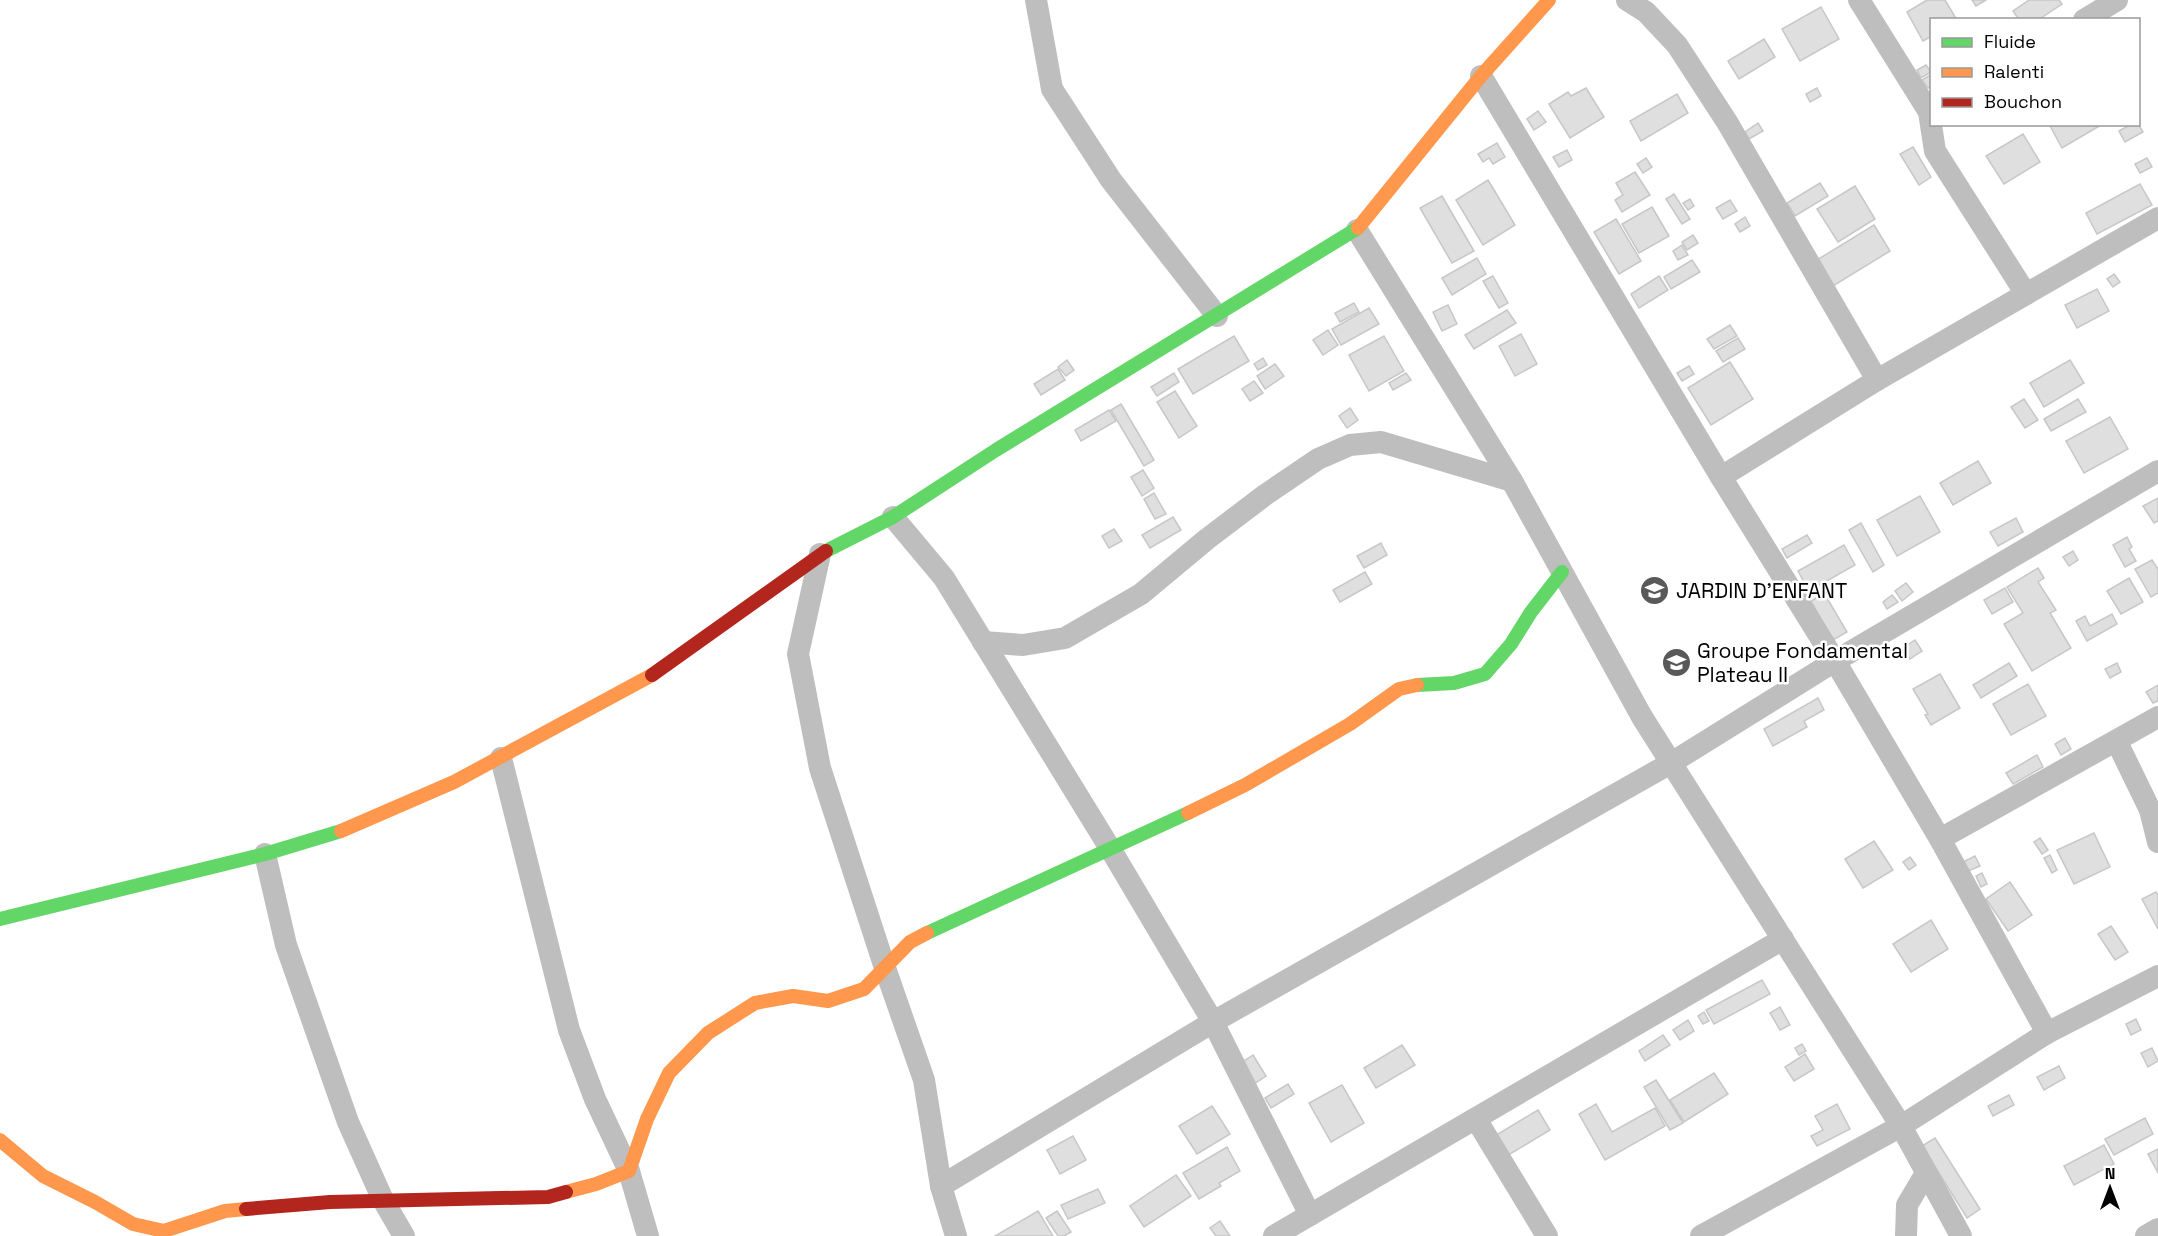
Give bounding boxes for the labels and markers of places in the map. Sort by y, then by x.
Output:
school or university icon: JARDIN D'ENFANT [1639,575,1671,607]
place label: JARDIN D'ENFANT [1676,577,1847,604]
place label: Groupe Fondamental Plateau II [1697,637,1908,688]
school or university icon: Groupe Fondamental Plateau II [1660,647,1692,679]

